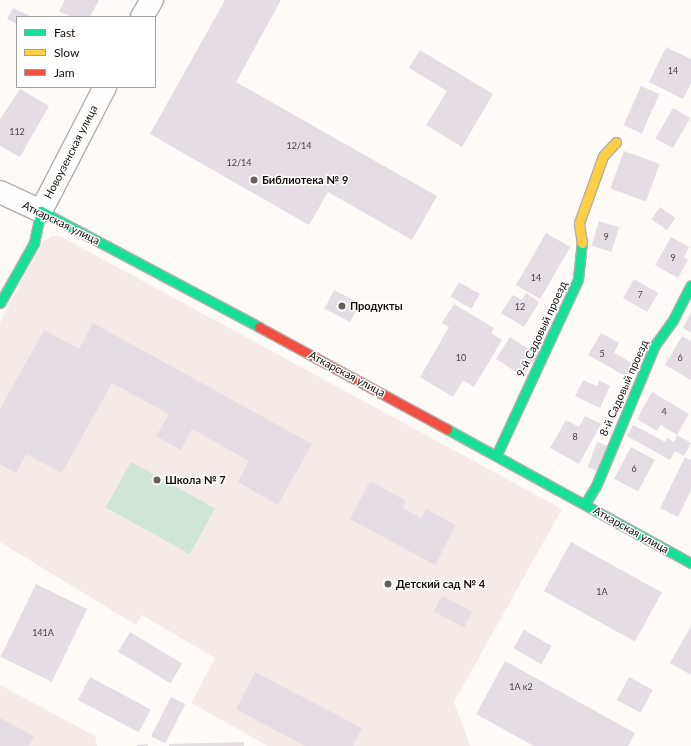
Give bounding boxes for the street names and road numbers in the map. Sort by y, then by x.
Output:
street label: Новоузенская улица [42,103,100,201]
street label: Аткарская улица [20,199,102,247]
street label: 9-й Садовый проезд [514,279,570,379]
street label: 8-й Садовый проезд [597,338,651,438]
street label: Аткарская улица [307,348,387,400]
street label: Аткарская улица [591,504,671,556]

